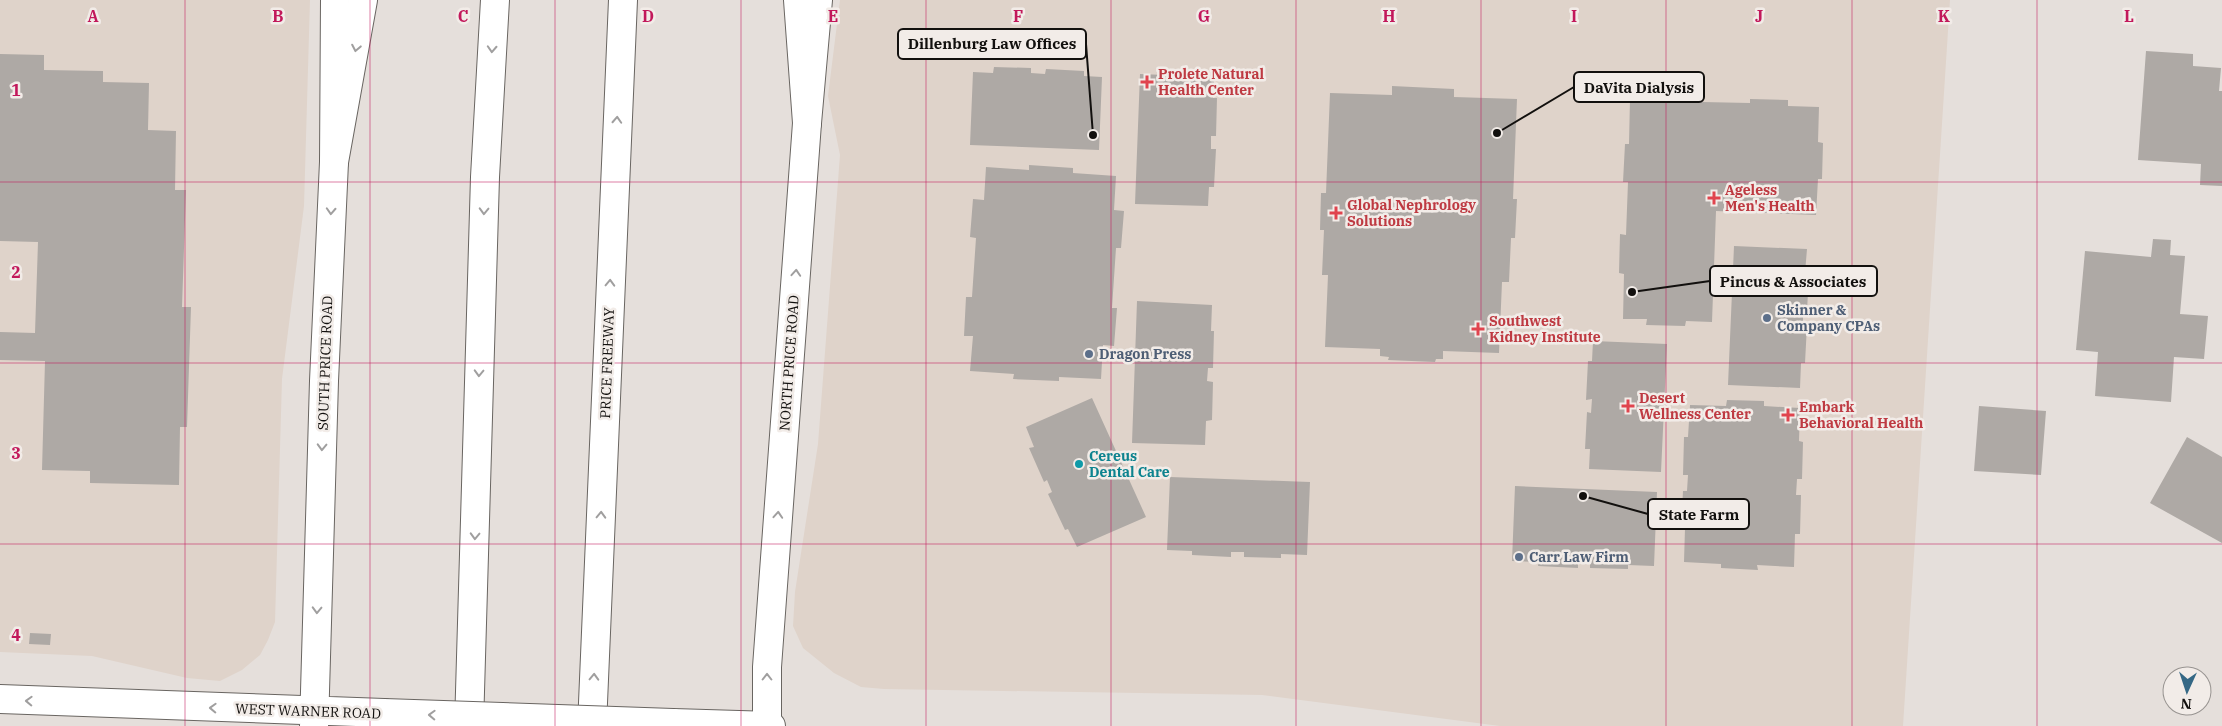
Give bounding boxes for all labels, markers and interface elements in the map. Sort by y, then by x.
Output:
text: A [87,6,99,26]
text: B [272,6,284,26]
text: C [458,6,468,26]
text: D [642,6,654,26]
text: E [828,6,838,26]
text: F [1013,6,1023,26]
text: G [1198,6,1210,26]
text: H [1383,6,1396,26]
text: I [1571,6,1577,26]
text: J [1755,6,1763,26]
text: K [1938,6,1951,26]
text: L [2124,6,2134,26]
callout: Dillenburg Law Offices [898,29,1086,59]
text: Dillenburg Law Offices [908,34,1076,53]
one-way arrow [351,44,361,53]
one-way arrow [487,45,498,53]
place label: Prolete Natural Health Center [1158,65,1264,99]
callout: DaVita Dialysis [1574,72,1704,102]
marker: Prolete Natural Health Center [1140,75,1154,89]
text: DaVita Dialysis [1584,78,1694,97]
text: 1 [11,80,21,100]
one-way arrow [612,116,623,124]
place label: Ageless Men's Health [1725,181,1815,215]
marker: Ageless Men's Health [1707,191,1721,205]
place label: Global Nephrology Solutions [1347,196,1476,230]
marker: Global Nephrology Solutions [1329,206,1343,220]
one-way arrow [326,207,337,215]
one-way arrow [479,208,489,215]
text: 2 [11,262,21,282]
callout: Pincus & Associates [1710,266,1877,296]
one-way arrow [790,268,801,276]
text: Pincus & Associates [1720,272,1866,291]
one-way arrow [605,278,616,286]
street label: NORTH PRICE ROAD [775,294,803,432]
street label: SOUTH PRICE ROAD [314,295,336,431]
place label: Skinner & Company CPAs [1777,301,1880,335]
street label: PRICE FREEWAY [596,307,618,419]
place label: Southwest Kidney Institute [1489,312,1601,346]
marker: Skinner & Company CPAs [1761,312,1773,324]
marker: Southwest Kidney Institute [1471,322,1485,336]
place label: Dragon Press [1099,345,1191,363]
marker: Dragon Press [1083,348,1095,360]
one-way arrow [474,370,485,378]
place label: Desert Wellness Center [1639,389,1751,423]
place label: Embark Behavioral Health [1799,398,1923,432]
marker: Desert Wellness Center [1621,399,1635,413]
marker: Embark Behavioral Health [1781,408,1795,422]
text: 3 [11,443,21,463]
one-way arrow [317,444,327,452]
place label: Cereus Dental Care [1089,447,1170,481]
marker: Cereus Dental Care [1073,458,1085,470]
callout: State Farm [1648,499,1749,529]
text: State Farm [1659,505,1740,524]
one-way arrow [595,511,606,519]
one-way arrow [772,511,783,519]
one-way arrow [469,532,480,540]
place label: Carr Law Firm [1529,548,1629,566]
marker: Carr Law Firm [1513,551,1525,563]
one-way arrow [312,606,322,614]
text: 4 [11,625,21,645]
north arrow [2162,666,2212,716]
one-way arrow [589,673,599,681]
one-way arrow [762,673,772,680]
one-way arrow [24,695,32,706]
text: N [2180,695,2192,713]
street label: WEST WARNER ROAD [235,699,381,723]
one-way arrow [209,702,217,713]
one-way arrow [428,710,436,720]

